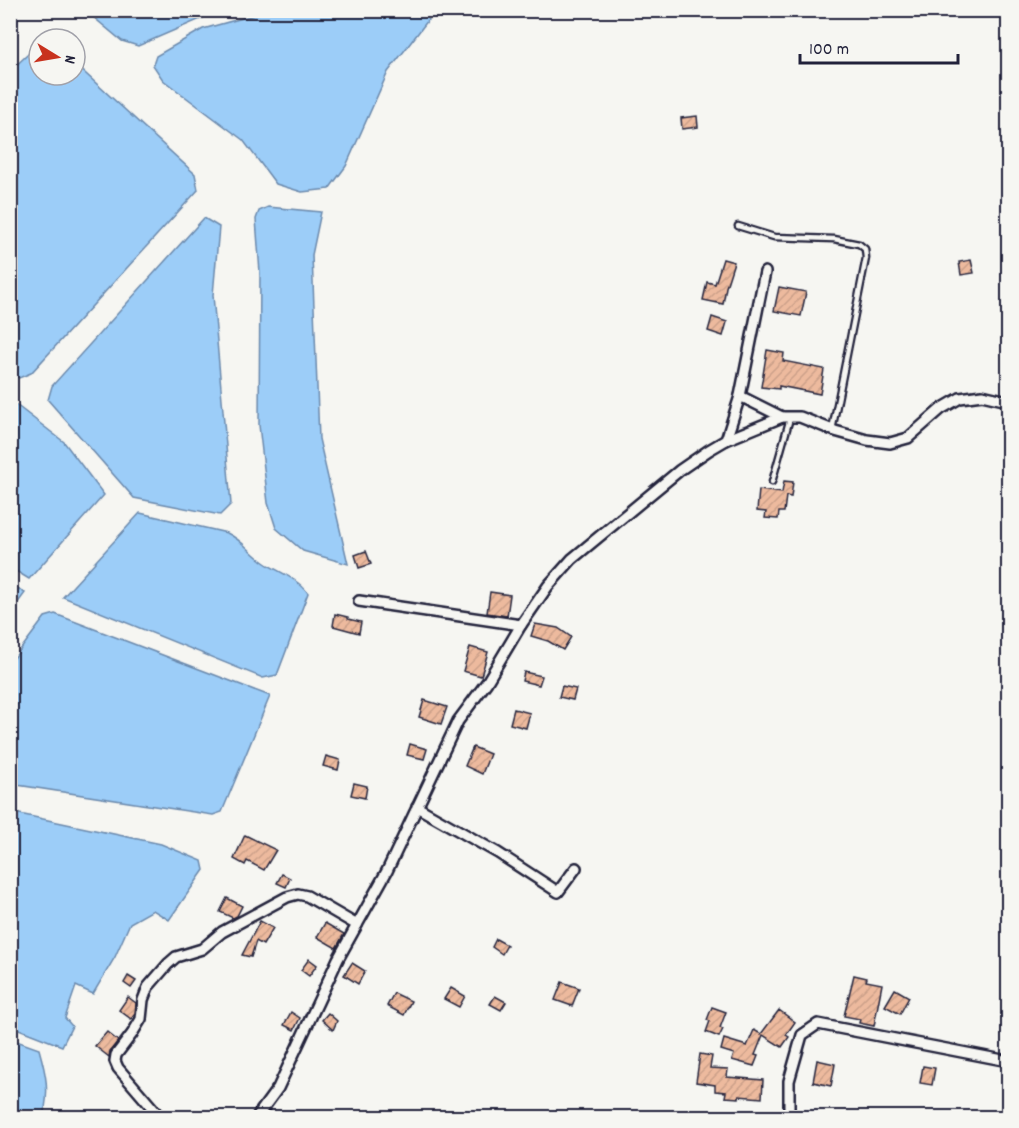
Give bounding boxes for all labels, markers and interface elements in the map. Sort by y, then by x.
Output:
north arrow [27,27,87,87]
scale bar [800,27,958,65]
text: 100 m [809,38,849,63]
text: N [57,53,81,66]

